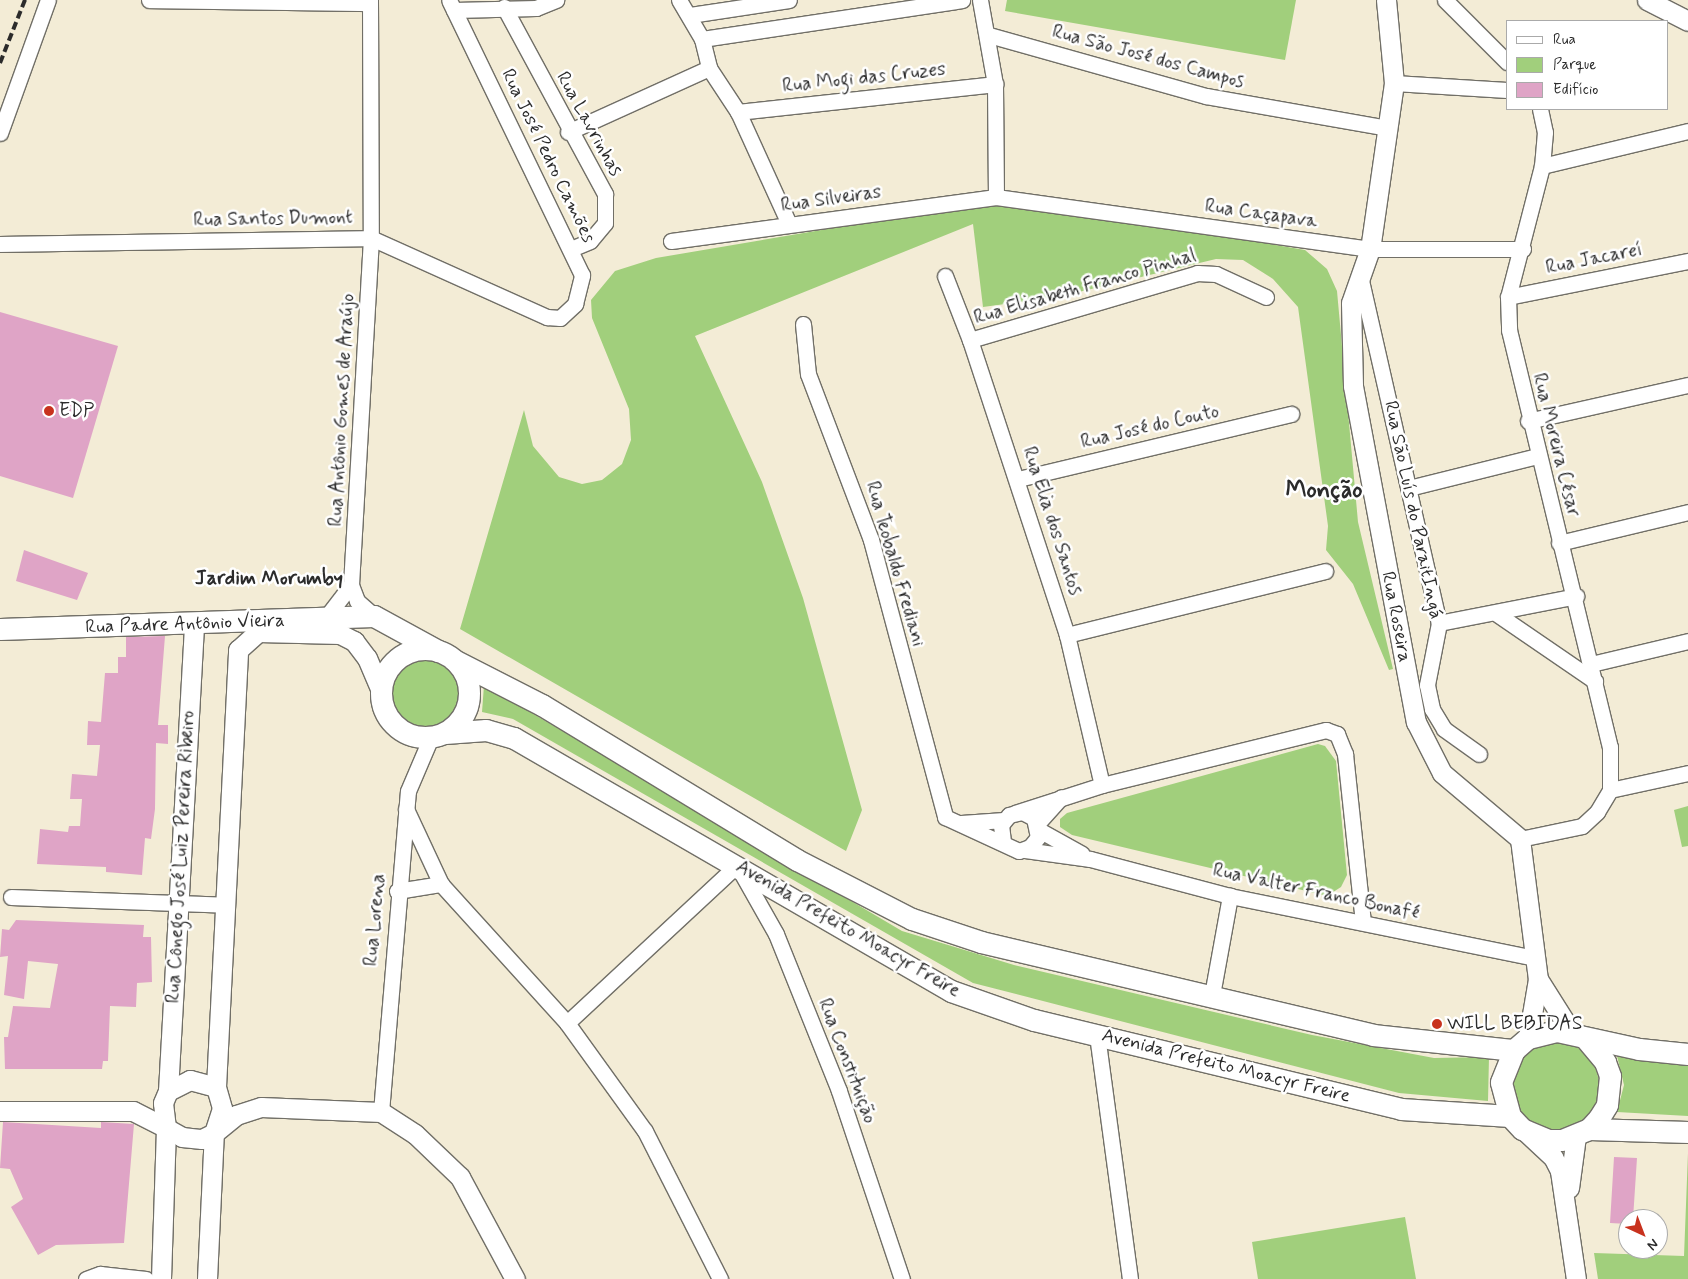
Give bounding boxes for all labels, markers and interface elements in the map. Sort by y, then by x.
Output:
street label: Rua São José dos Campos [1047,20,1249,94]
legend [1506,20,1668,110]
text: Rua [1553,30,1576,50]
text: Parque [1553,55,1596,75]
street label: Rua Mogi das Cruzes [781,58,947,98]
street label: Rua José Pedro Camões [496,65,600,247]
street label: Rua Lavrinhas [551,68,627,180]
text: Edifício [1553,80,1598,100]
street label: Rua Silveiras [779,181,883,217]
street label: Rua Caçapava [1204,195,1318,233]
street label: Rua Santos Dumont [189,206,357,232]
street label: Rua Jacareí [1545,239,1643,279]
street label: Rua Elisabeth Franco Pinhal [974,245,1196,329]
street label: Rua Antônio Gomes de Araújo [325,293,359,527]
street label: Rua Moreira César [1527,369,1585,521]
place label: EDP [59,400,94,422]
street label: Rua José do Couto [1080,400,1220,454]
street label: Rua São Luís do ParaitIngá [1379,402,1447,618]
marker: EDP [43,405,55,417]
street label: Rua Elia dos Santos [1017,443,1087,599]
district label: Monção [1285,477,1363,505]
street label: Rua Teobaldo Frediani [860,478,930,650]
district label: Jardim Morumby [194,566,344,590]
street label: Rua Roseira [1376,569,1416,665]
street label: Rua Padre Antônio Vieira [86,609,284,639]
street label: Rua Cônego José Luiz Pereira Ribeiro [162,710,200,1004]
street label: Avenida Prefeito Moacyr Freire [733,856,963,1002]
street label: Rua Valter Franco Bonafé [1212,859,1420,925]
street label: Rua Lorena [359,871,391,969]
street label: Rua Constituição [813,995,881,1127]
place label: WILL BEBIDAS [1447,1013,1582,1035]
marker: WILL BEBIDAS [1431,1018,1443,1030]
street label: Avenida Prefeito Moacyr Freire [1101,1024,1351,1108]
north arrow [1618,1209,1668,1259]
text: N [1643,1234,1662,1254]

